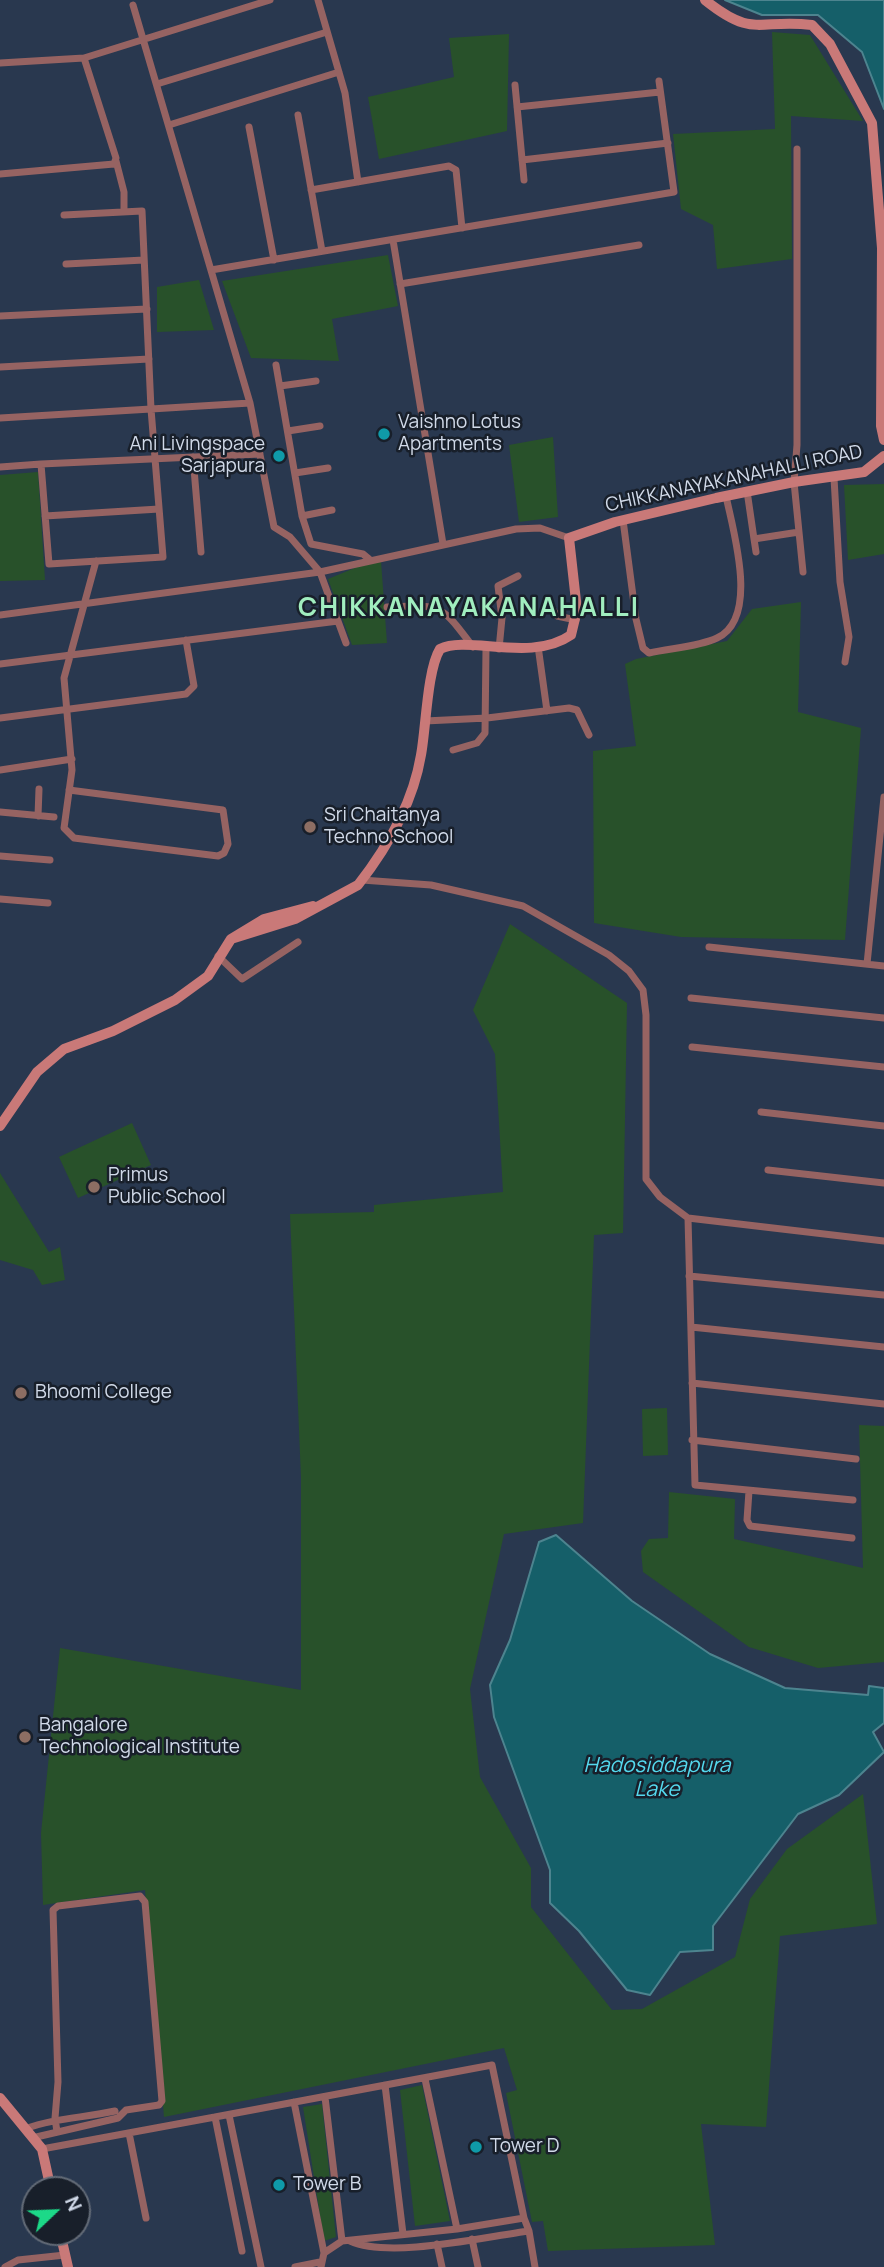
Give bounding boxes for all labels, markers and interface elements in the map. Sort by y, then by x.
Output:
place label: Vaishno Lotus Apartments [398,412,521,456]
marker: Vaishno Lotus Apartments [376,426,392,442]
place label: Ani Livingspace Sarjapura [130,434,265,478]
street label: CHIKKANAYAKANAHALLI ROAD [604,441,864,517]
marker: Ani Livingspace Sarjapura [271,448,287,464]
district label: CHIKKANAYAKANAHALLI [300,593,638,625]
place label: Sri Chaitanya Techno School [324,805,453,849]
marker: Sri Chaitanya Techno School [302,819,318,835]
place label: Primus Public School [108,1165,226,1209]
marker: Primus Public School [86,1179,102,1195]
place label: Bhoomi College [35,1382,172,1404]
marker: Bhoomi College [13,1385,29,1401]
place label: Bangalore Technological Institute [39,1715,240,1759]
marker: Bangalore Technological Institute [17,1729,33,1745]
water label: Hadosiddapura Lake [584,1753,730,1803]
place label: Tower D [490,2136,559,2158]
marker: Tower D [468,2139,484,2155]
place label: Tower B [293,2174,361,2196]
north arrow [21,2176,91,2246]
marker: Tower B [271,2177,287,2193]
text: N [59,2192,88,2215]

